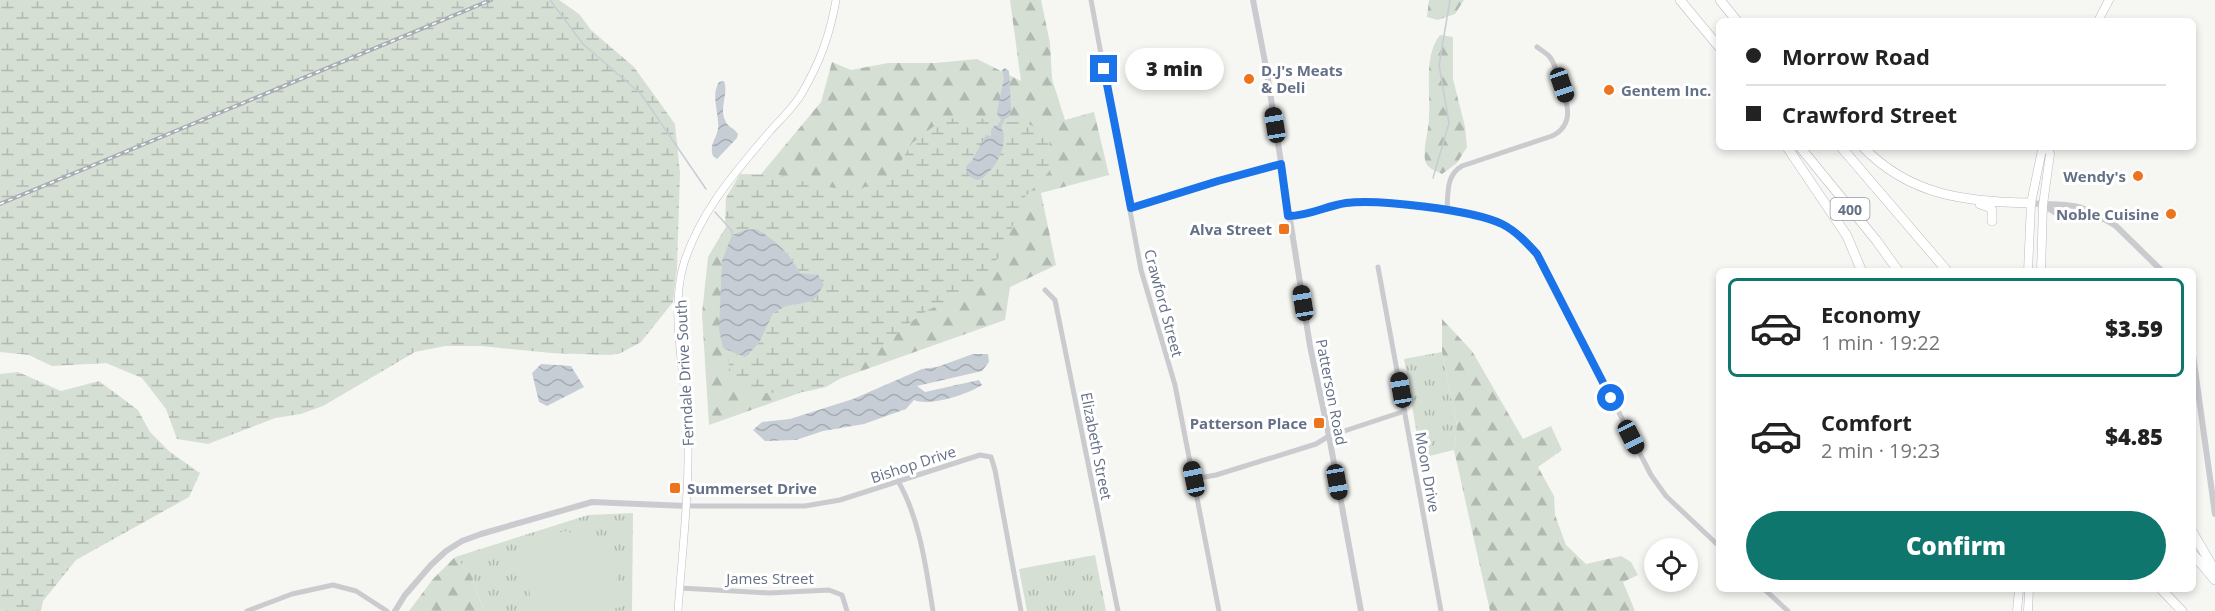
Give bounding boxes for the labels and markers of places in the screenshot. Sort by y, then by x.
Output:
place label: D.J's Meats & Deli [1261,60,1343,97]
marker: D.J's Meats & Deli [1242,72,1256,86]
place label: Gentem Inc. [1621,80,1711,100]
marker: Gentem Inc. [1602,83,1616,97]
place label: Wendy's [2063,166,2126,186]
marker: Wendy's [2131,169,2145,183]
place label: Noble Cuisine [2056,204,2159,224]
marker: Noble Cuisine [2164,207,2178,221]
place label: Alva Street [1190,219,1272,239]
marker: Alva Street [1277,222,1291,236]
place label: Patterson Place [1190,413,1307,433]
marker: Patterson Place [1312,416,1326,430]
place label: Summerset Drive [687,478,817,498]
marker: Summerset Drive [668,481,682,495]

